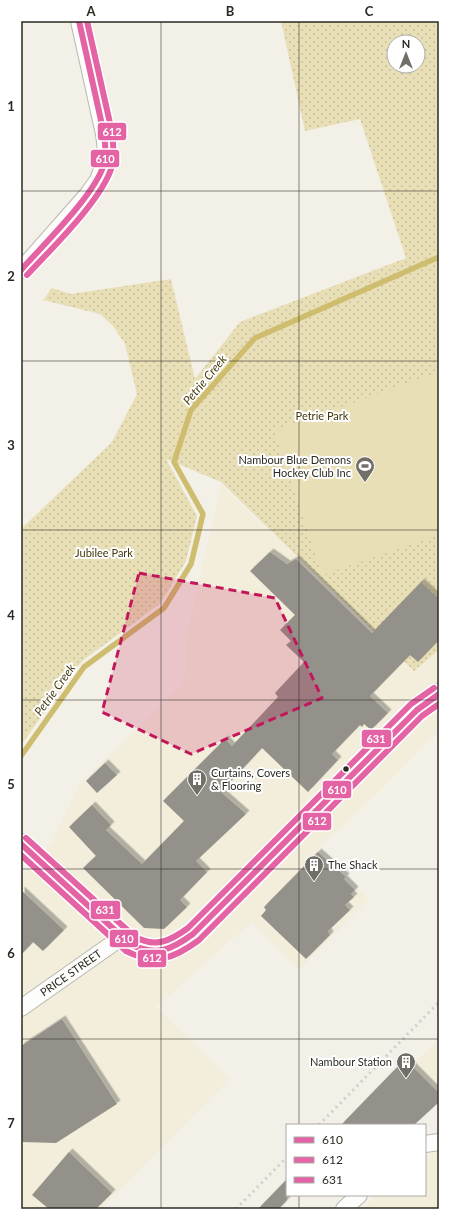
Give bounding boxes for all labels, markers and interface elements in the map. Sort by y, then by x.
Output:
text: A [85,3,96,19]
text: B [226,3,235,19]
text: C [365,3,374,19]
north arrow [386,34,426,74]
text: N [402,37,410,50]
text: 1 [7,98,15,114]
line badge: 612 [97,122,127,141]
text: 612 [102,125,122,138]
line badge: 610 [90,149,120,168]
text: 610 [95,152,115,165]
text: 2 [7,268,15,284]
water label: Petrie Creek [179,352,230,408]
park label: Petrie Park [296,409,349,422]
text: 3 [7,437,15,453]
place label: Nambour Blue Demons Hockey Club Inc [238,453,351,479]
sports icon: Nambour Blue Demons Hockey Club Inc [354,455,376,483]
park label: Jubilee Park [75,546,133,559]
text: 4 [7,607,15,623]
water label: Petrie Creek [31,661,79,718]
line badge: 631 [361,729,392,748]
text: 631 [366,732,386,745]
unlabelled marker [341,764,351,774]
place label: Curtains, Covers & Flooring [211,766,290,792]
building icon: Curtains, Covers & Flooring [186,768,208,796]
text: 5 [7,776,15,792]
line badge: 610 [322,780,352,799]
text: 610 [327,783,347,796]
line badge: 612 [302,812,332,831]
text: 612 [307,814,327,827]
building icon: The Shack [303,854,325,882]
place label: The Shack [328,858,378,871]
line badge: 631 [90,900,121,920]
text: 631 [95,903,115,916]
line badge: 610 [109,929,139,948]
text: 610 [114,932,134,945]
text: 6 [7,945,15,961]
street label: PRICE STREET [38,946,104,998]
line badge: 612 [137,949,167,968]
text: 612 [142,951,162,964]
building icon: Nambour Station [395,1051,417,1079]
place label: Nambour Station [310,1055,392,1068]
text: 7 [7,1115,15,1131]
legend [286,1124,426,1196]
text: 610 [322,1132,343,1147]
text: 612 [322,1152,343,1167]
text: 631 [322,1172,343,1187]

